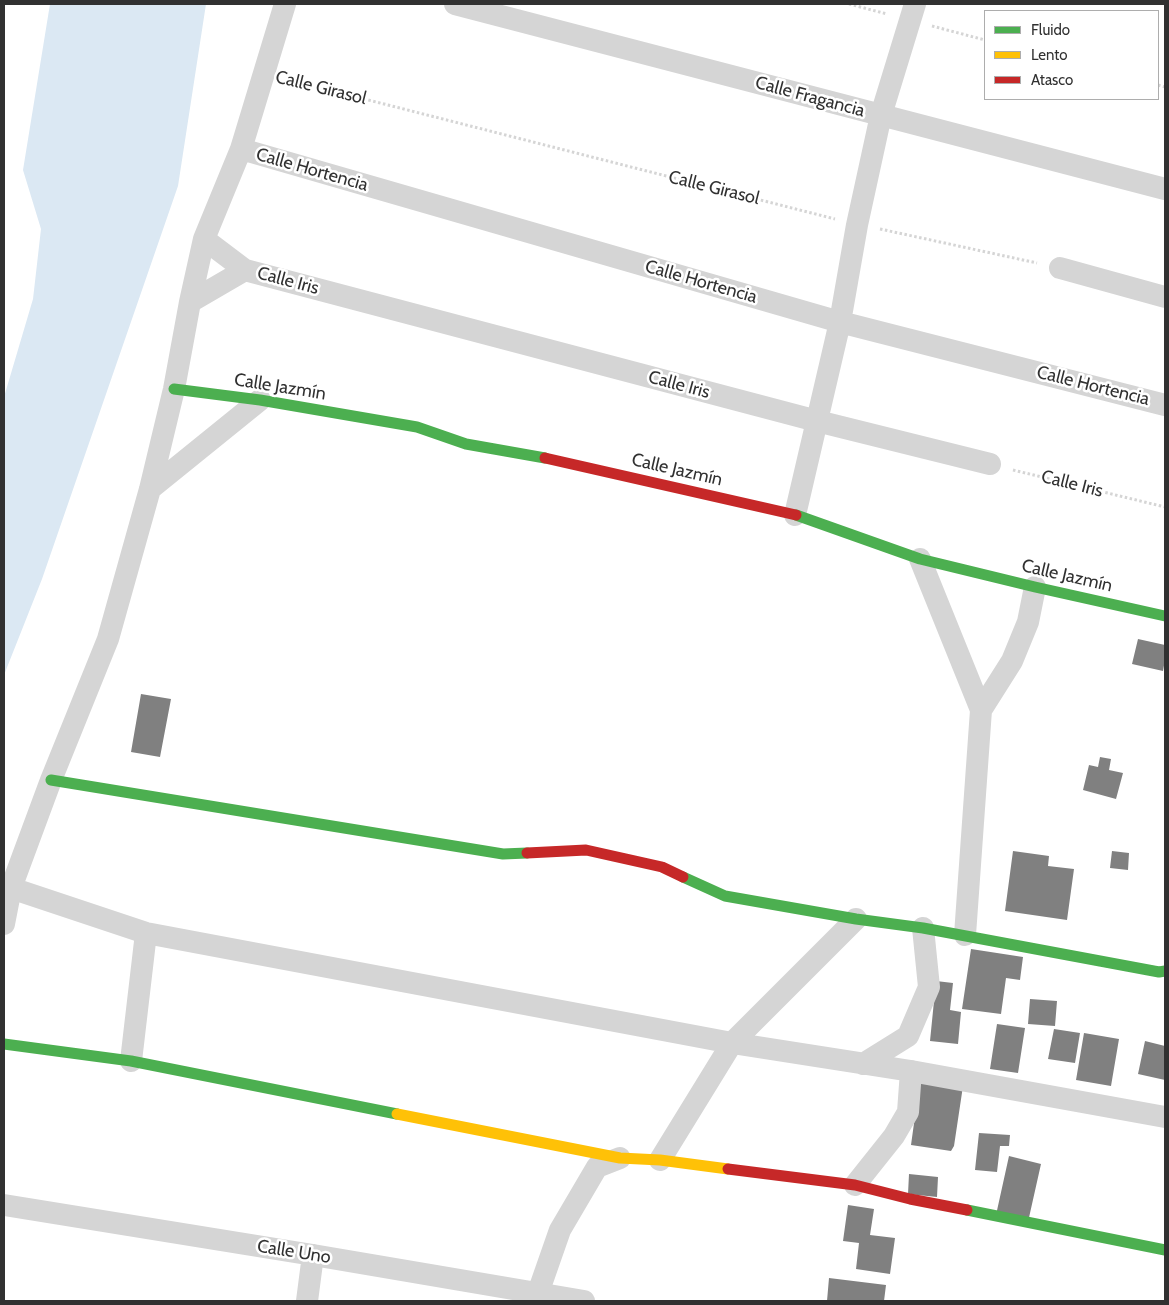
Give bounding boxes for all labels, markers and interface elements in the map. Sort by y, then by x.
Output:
legend [984,10,1159,100]
text: Fluido [1031,21,1070,39]
text: Lento [1031,46,1068,64]
street label: Calle Girasol [273,66,369,110]
text: Atasco [1031,71,1073,89]
street label: Calle Fragancia [753,72,867,122]
street label: Calle Hortencia [254,144,370,196]
street label: Calle Girasol [666,166,762,210]
street label: Calle Hortencia [643,256,759,308]
street label: Calle Iris [255,262,321,300]
street label: Calle Hortencia [1034,362,1152,410]
street label: Calle Iris [646,366,712,404]
street label: Calle Jazmín [233,369,327,405]
street label: Calle Jazmín [629,449,725,491]
street label: Calle Iris [1039,466,1105,502]
street label: Calle Jazmín [1019,555,1115,597]
street label: Calle Uno [256,1236,332,1268]

